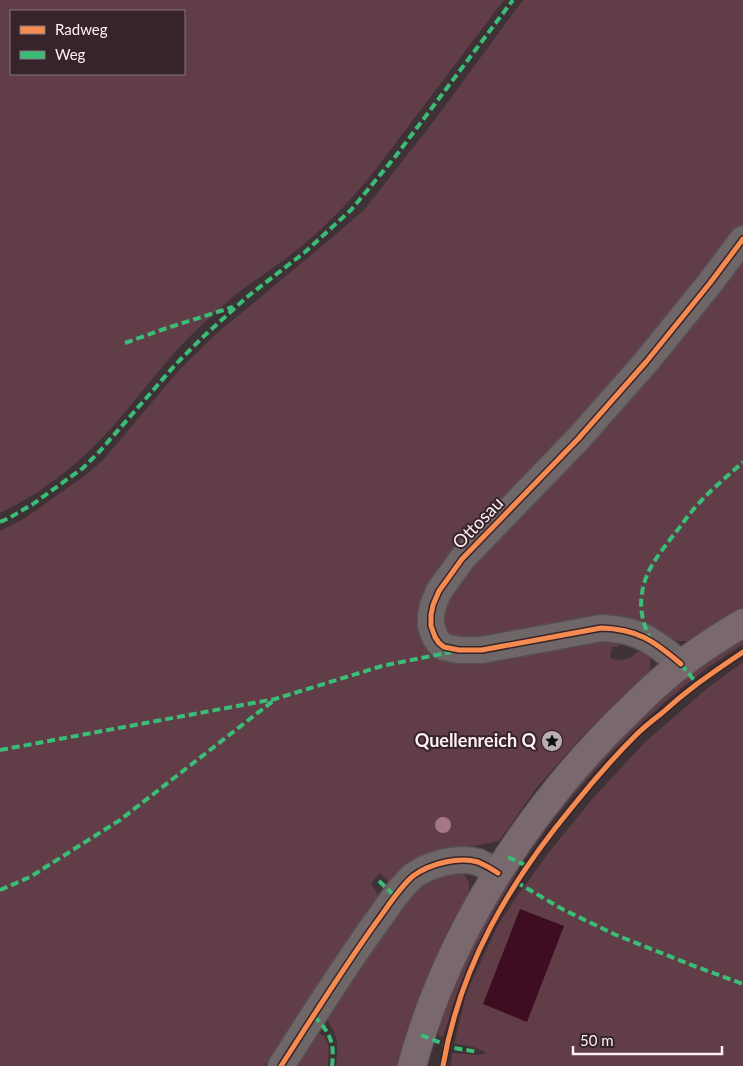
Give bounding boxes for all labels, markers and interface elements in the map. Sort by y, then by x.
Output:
legend [10,10,185,75]
text: Radweg [55,20,108,38]
text: Weg [55,45,86,63]
street label: Ottosau [447,492,507,553]
place label: Quellenreich Q [415,729,536,751]
place icon: Quellenreich Q [540,729,564,753]
scale bar [573,1024,722,1056]
text: 50 m [580,1031,614,1049]

